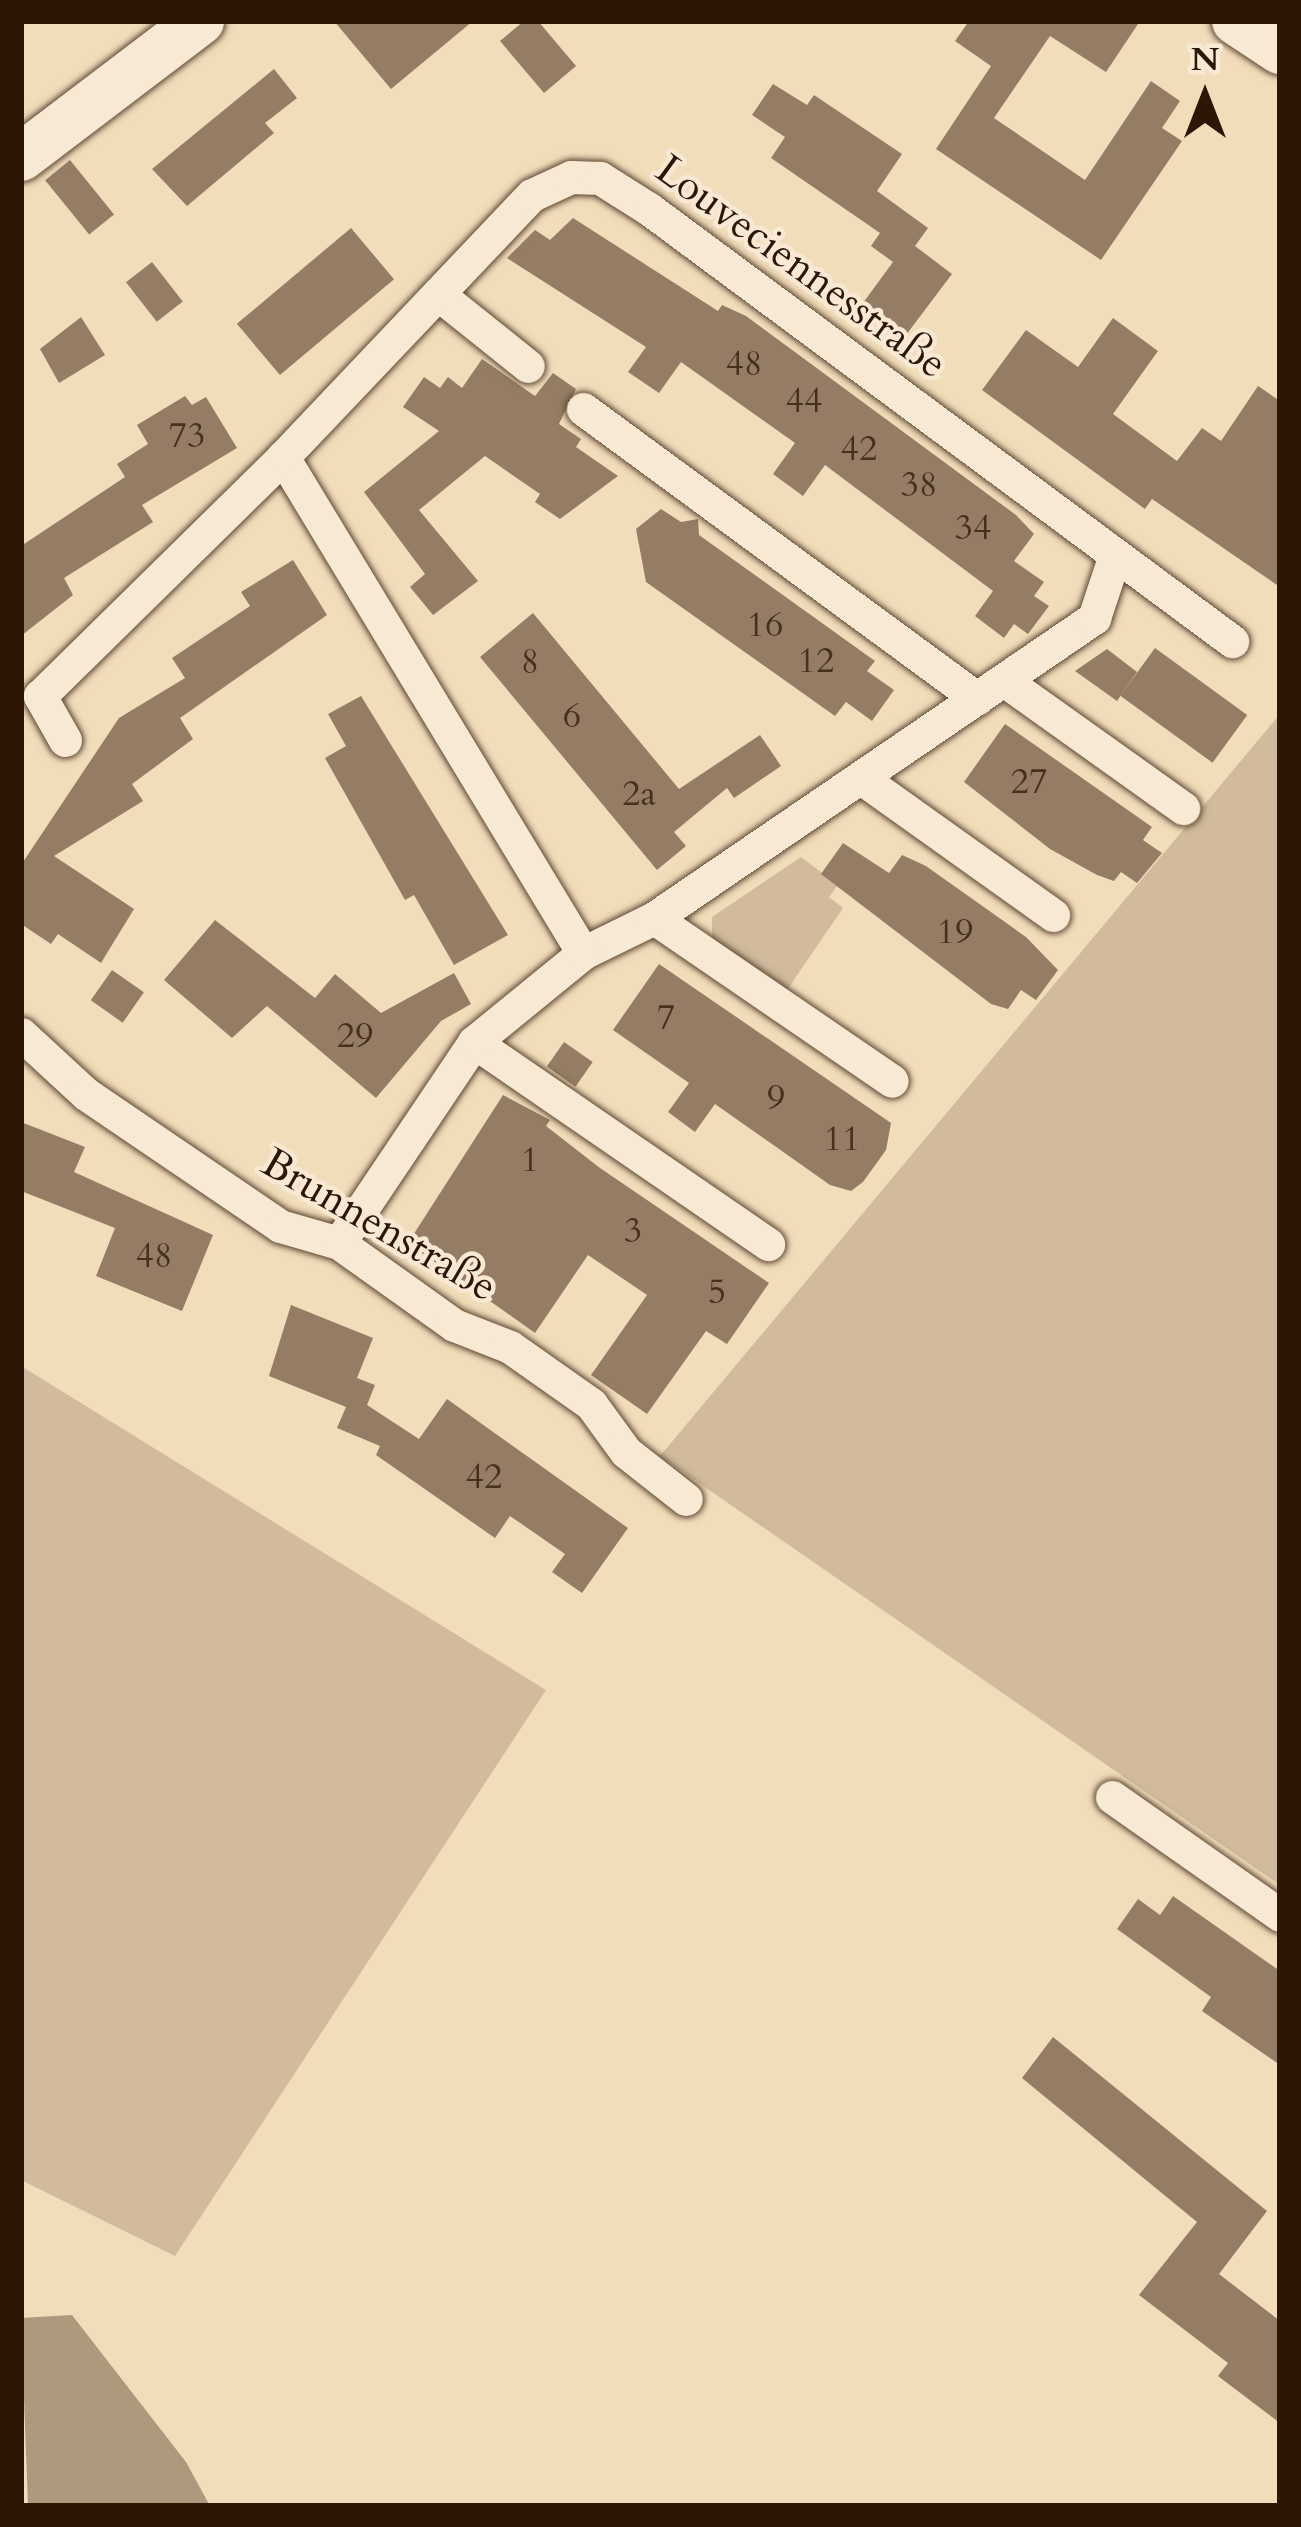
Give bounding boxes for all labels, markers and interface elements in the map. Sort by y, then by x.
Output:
north arrow [1145,36,1265,156]
text: N [1191,37,1219,82]
street label: Louveciennesstraße [646,145,956,389]
house number: 48 [726,342,762,386]
house number: 44 [786,379,822,423]
house number: 73 [169,414,205,458]
house number: 42 [841,427,877,471]
house number: 38 [901,463,937,507]
house number: 34 [955,506,991,550]
house number: 16 [747,603,783,647]
house number: 12 [798,639,834,683]
house number: 8 [521,640,539,684]
house number: 6 [563,694,581,738]
house number: 27 [1011,760,1047,804]
house number: 2a [622,772,656,816]
house number: 19 [937,910,973,954]
house number: 7 [657,996,675,1040]
house number: 29 [337,1014,373,1058]
house number: 9 [767,1076,785,1120]
house number: 11 [824,1117,860,1161]
street label: Brunnenstraße [253,1138,505,1312]
house number: 1 [521,1138,539,1182]
house number: 3 [624,1209,642,1253]
house number: 48 [136,1234,172,1278]
house number: 5 [708,1270,726,1314]
house number: 42 [466,1455,502,1499]

